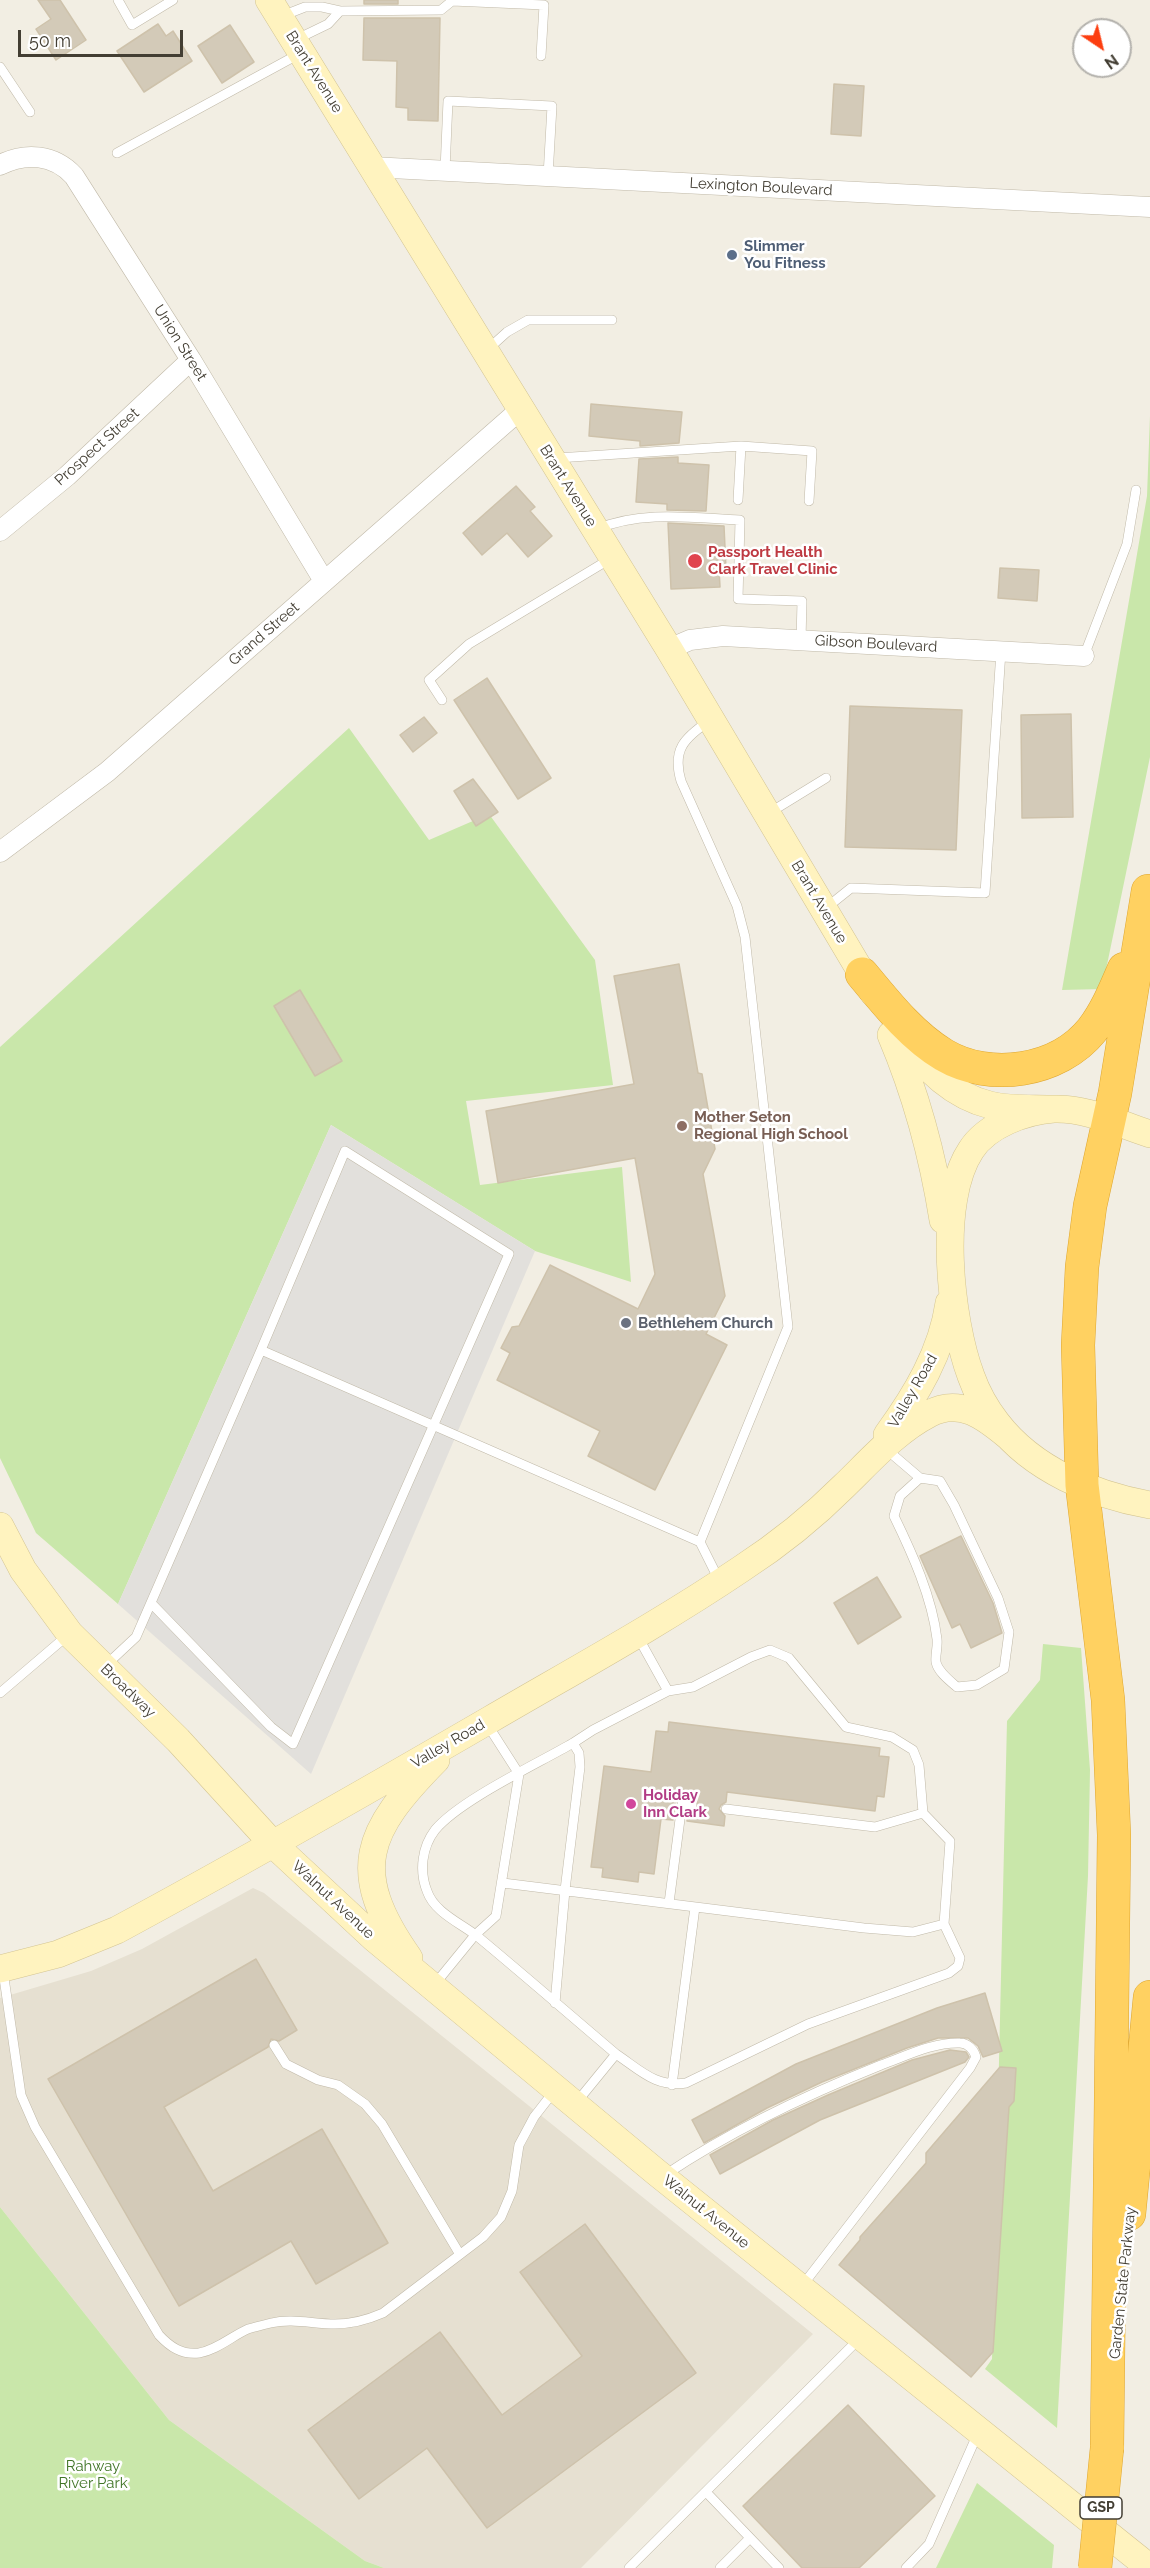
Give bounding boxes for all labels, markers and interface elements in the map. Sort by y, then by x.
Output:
scale bar [21,18,186,56]
north arrow [1072,18,1132,78]
street label: Brant Avenue [282,28,346,116]
text: 50 m [29,30,71,51]
text: N [1101,50,1122,73]
street label: Lexington Boulevard [689,174,833,200]
place label: Slimmer You Fitness [744,237,826,272]
marker: Slimmer You Fitness [725,248,739,262]
street label: Union Street [149,302,211,384]
street label: Prospect Street [51,404,143,490]
street label: Brant Avenue [536,442,600,530]
place label: Passport Health Clark Travel Clinic [708,543,838,578]
marker: Passport Health Clark Travel Clinic [686,552,704,570]
street label: Grand Street [225,598,303,670]
street label: Gibson Boulevard [814,632,938,656]
street label: Brant Avenue [787,857,851,947]
place label: Mother Seton Regional High School [694,1108,848,1143]
marker: Mother Seton Regional High School [675,1119,689,1133]
place label: Bethlehem Church [638,1314,773,1332]
marker: Bethlehem Church [619,1316,633,1330]
street label: Valley Road [885,1351,941,1431]
street label: Broadway [97,1660,159,1722]
street label: Valley Road [408,1716,488,1772]
place label: Holiday Inn Clark [643,1786,707,1821]
marker: Holiday Inn Clark [624,1797,638,1811]
street label: Walnut Avenue [288,1857,378,1943]
street label: Walnut Avenue [659,2172,753,2252]
street label: Garden State Parkway [1106,2206,1140,2360]
park label: Rahway River Park [58,2457,128,2492]
road number: GSP [1080,2497,1122,2519]

